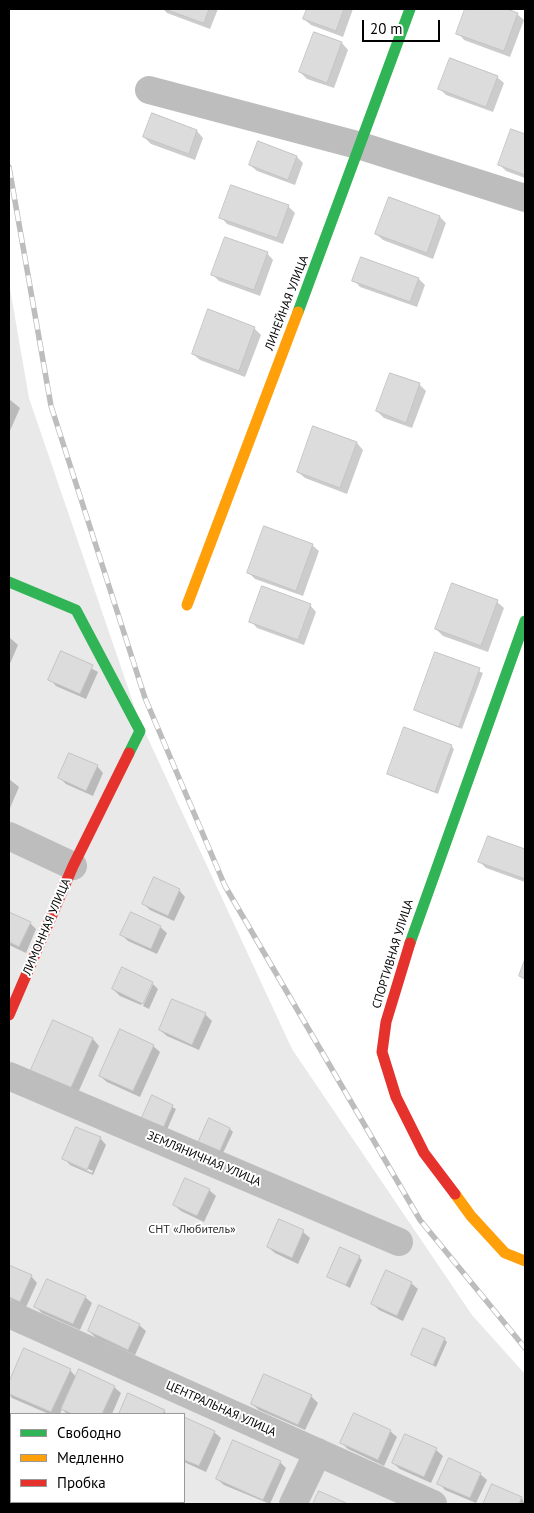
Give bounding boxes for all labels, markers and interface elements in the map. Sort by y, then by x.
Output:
scale bar [364,10,442,42]
text: 20 m [370,19,403,38]
street label: ЛИНЕЙНАЯ УЛИЦА [262,253,312,353]
street label: ЛИМОННАЯ УЛИЦА [20,876,74,978]
street label: СПОРТИВНАЯ УЛИЦА [370,898,416,1010]
street label: ЗЕМЛЯНИЧНАЯ УЛИЦА [145,1128,263,1190]
park label: СНТ «Любитель» [148,1223,236,1237]
street label: ЦЕНТРАЛЬНАЯ УЛИЦА [164,1378,278,1440]
legend [10,1413,185,1503]
text: Свободно [57,1423,121,1442]
text: Медленно [57,1448,124,1467]
text: Пробка [57,1473,106,1492]

